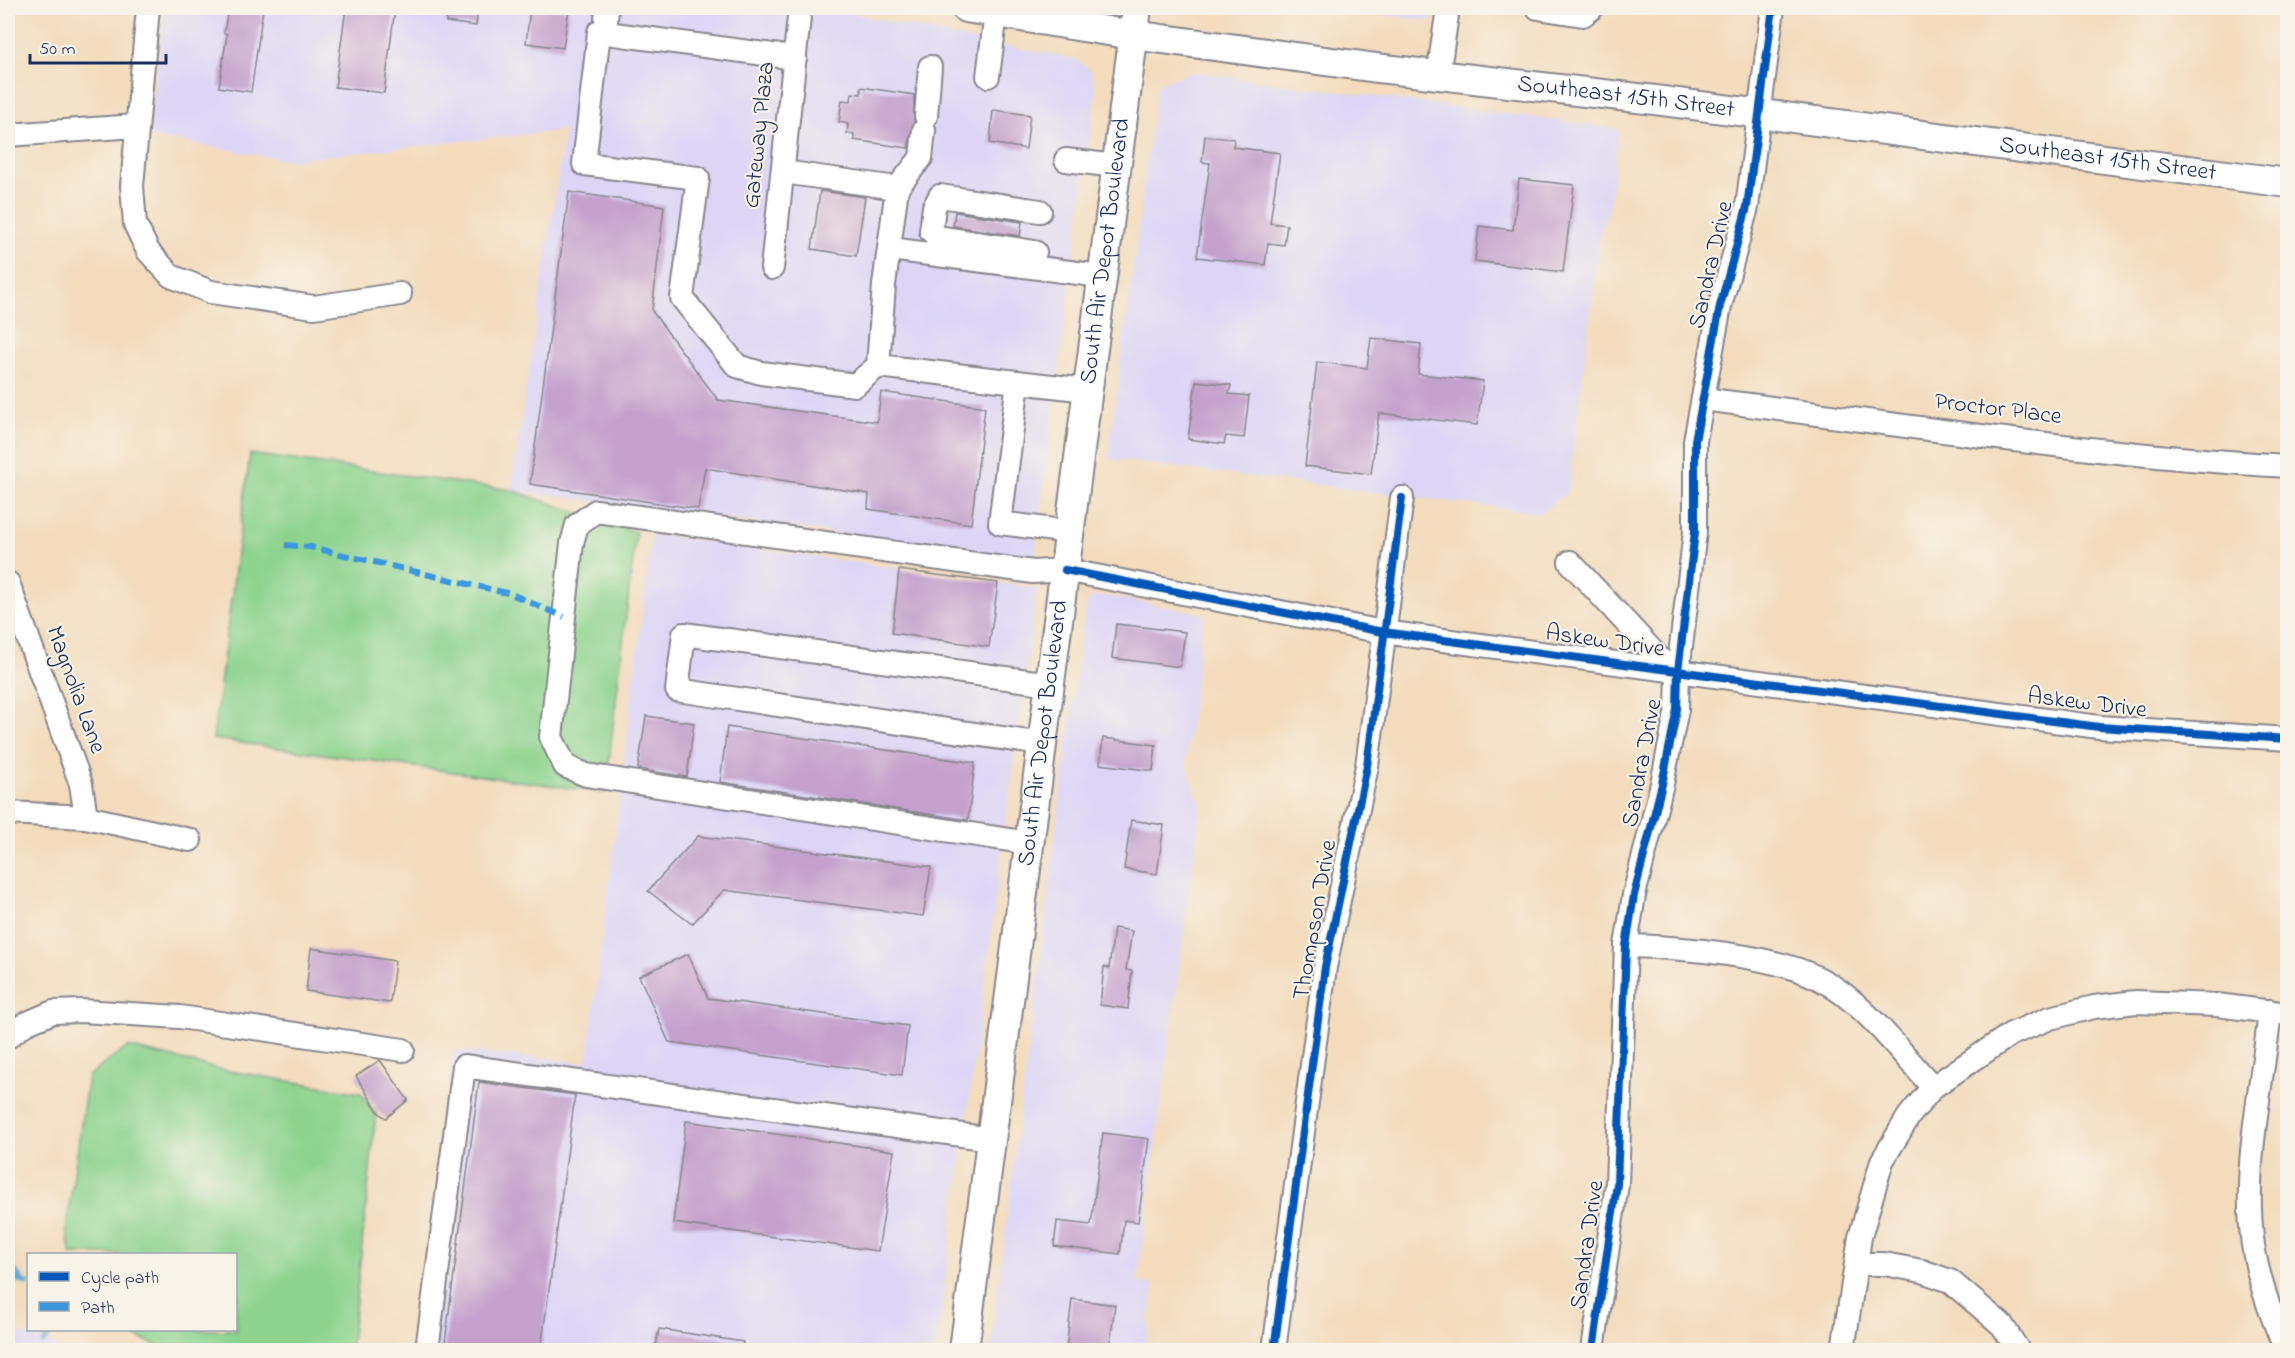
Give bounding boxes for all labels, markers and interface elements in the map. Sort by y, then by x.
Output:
scale bar [30,27,166,65]
text: 50 m [39,37,76,63]
street label: Gateway Plaza [735,60,786,210]
street label: Southeast 15th Street [1515,67,1737,128]
street label: South Air Depot Boulevard [1071,115,1140,386]
street label: Southeast 15th Street [1997,128,2218,191]
street label: Sandra Drive [1680,197,1744,332]
street label: Proctor Place [1932,385,2064,435]
street label: South Air Depot Boulevard [1009,598,1078,868]
street label: Askew Drive [1543,616,1667,668]
street label: Magnolia Lane [36,621,114,759]
street label: Askew Drive [2025,679,2149,729]
street label: Sandra Drive [1613,696,1673,830]
street label: Thompson Drive [1285,837,1347,1003]
street label: Sandra Drive [1562,1178,1614,1312]
legend [27,1253,237,1331]
text: Cycle path [81,1266,159,1292]
text: Path [81,1296,115,1322]

